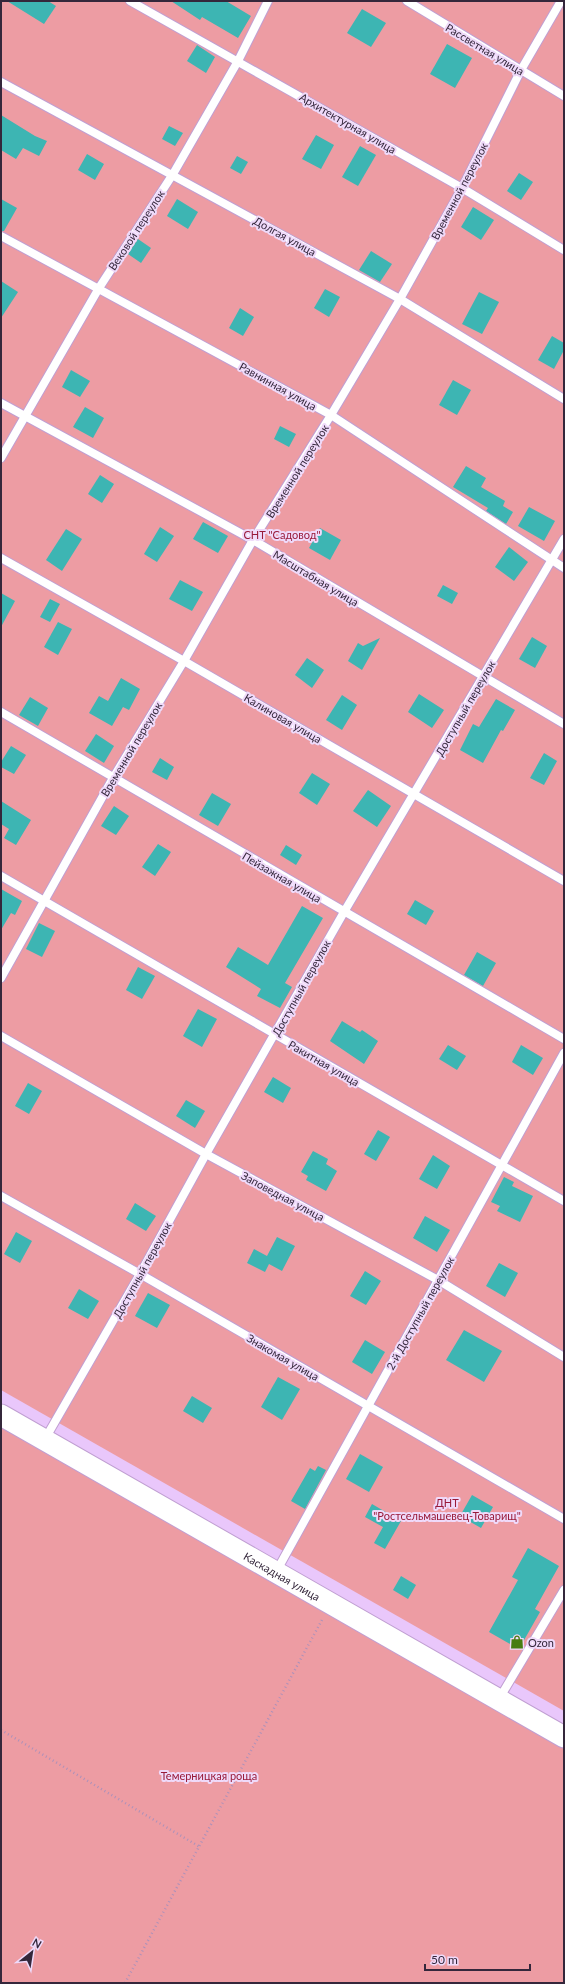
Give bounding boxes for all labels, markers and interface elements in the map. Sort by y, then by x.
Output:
street label: Рассветная улица [444,21,526,77]
street label: Архитектурная улица [297,90,399,156]
street label: Временной переулок [428,140,490,242]
street label: Вековой переулок [105,187,167,272]
street label: Долгая улица [252,214,318,258]
street label: Равнинная улица [237,359,319,413]
street label: Временной переулок [263,422,331,520]
park label: СНТ "Садовод" [243,528,321,541]
street label: Масштабная улица [271,547,361,609]
street label: Доступный переулок [432,658,498,758]
street label: Калиновая улица [242,691,324,745]
street label: Временной переулок [98,699,164,798]
street label: Пейзажная улица [240,849,324,905]
street label: Доступный переулок [269,937,333,1038]
street label: Ракитная улица [286,1038,362,1088]
street label: Заповедная улица [239,1169,327,1223]
street label: Доступный переулок [110,1219,174,1320]
street label: 2-й Доступный переулок [383,1254,457,1372]
street label: Знакомая улица [245,1331,321,1383]
park label: ДНТ "Ростсельмашевец-Товарищ" [373,1496,521,1522]
street label: Каскадная улица [242,1549,323,1603]
shop icon: Ozon [509,1634,525,1650]
place label: Ozon [528,1636,554,1649]
park label: Темерницкая роща [161,1769,257,1782]
north arrow [12,1932,52,1972]
text: N [30,1935,44,1951]
scale bar [425,1946,530,1972]
text: 50 m [431,1952,458,1967]

